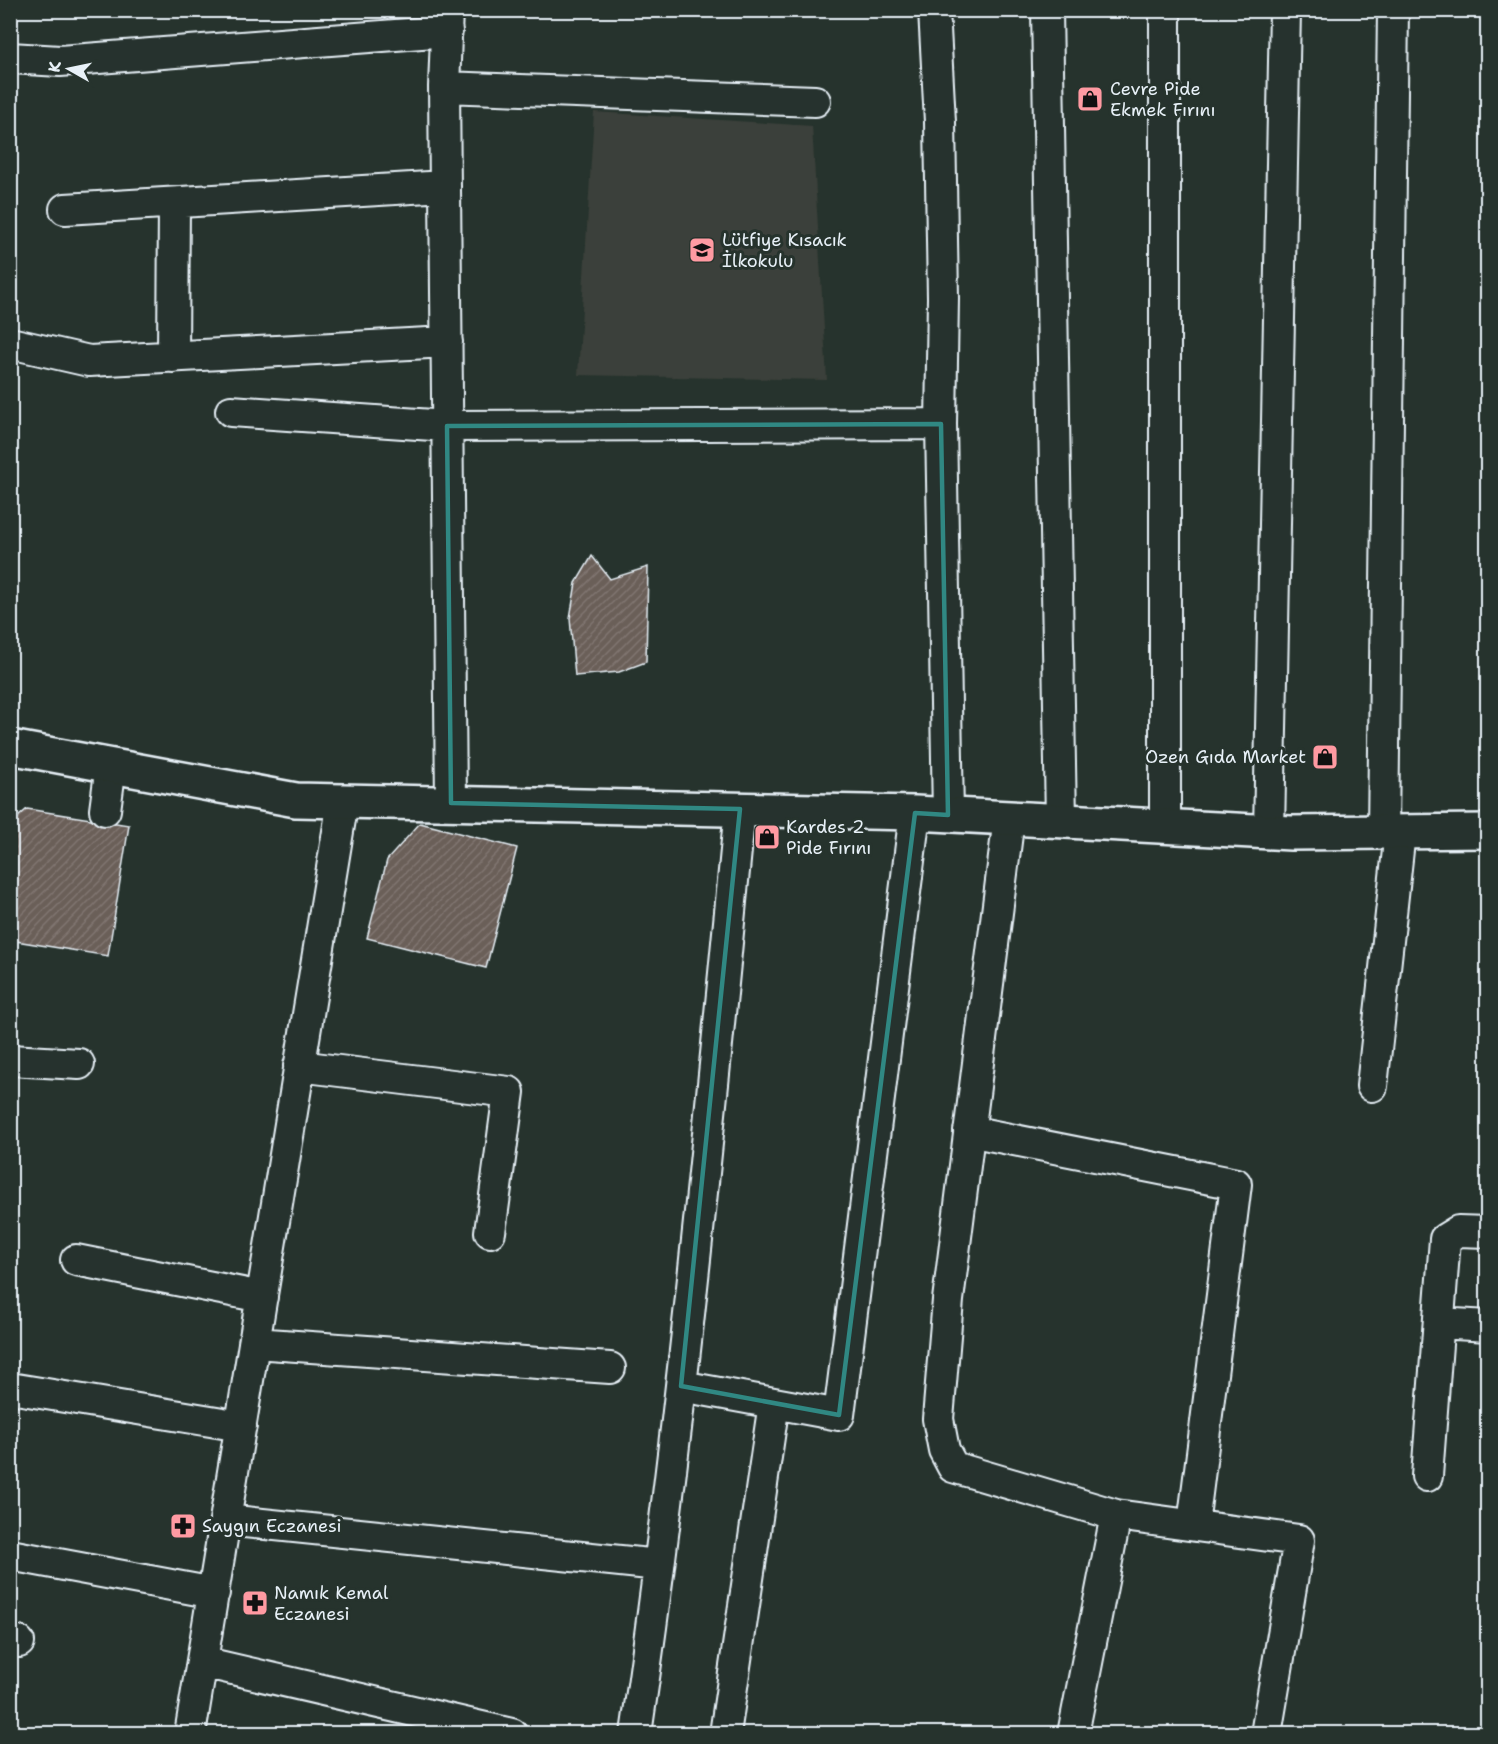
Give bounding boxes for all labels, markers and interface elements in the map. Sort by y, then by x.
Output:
north arrow [39,39,99,99]
text: K [43,60,66,74]
place label: Cevre Pide Ekmek Fırını [1110,77,1216,122]
shop icon: Cevre Pide Ekmek Fırını [1075,84,1105,114]
place label: Lütfiye Kısacık İlkokulu [722,228,847,273]
school or university icon: Lütfiye Kısacık İlkokulu [687,235,717,265]
shop icon: Ozen Gıda Market [1310,742,1340,772]
place label: Ozen Gıda Market [1145,745,1306,769]
place label: Kardes 2 Pide Fırını [786,815,871,860]
shop icon: Kardes 2 Pide Fırını [752,822,782,852]
pharmacy icon: Saygın Eczanesi [168,1511,198,1541]
place label: Saygın Eczanesi [202,1514,342,1538]
place label: Namık Kemal Eczanesi [274,1581,389,1626]
pharmacy icon: Namık Kemal Eczanesi [240,1588,270,1618]

